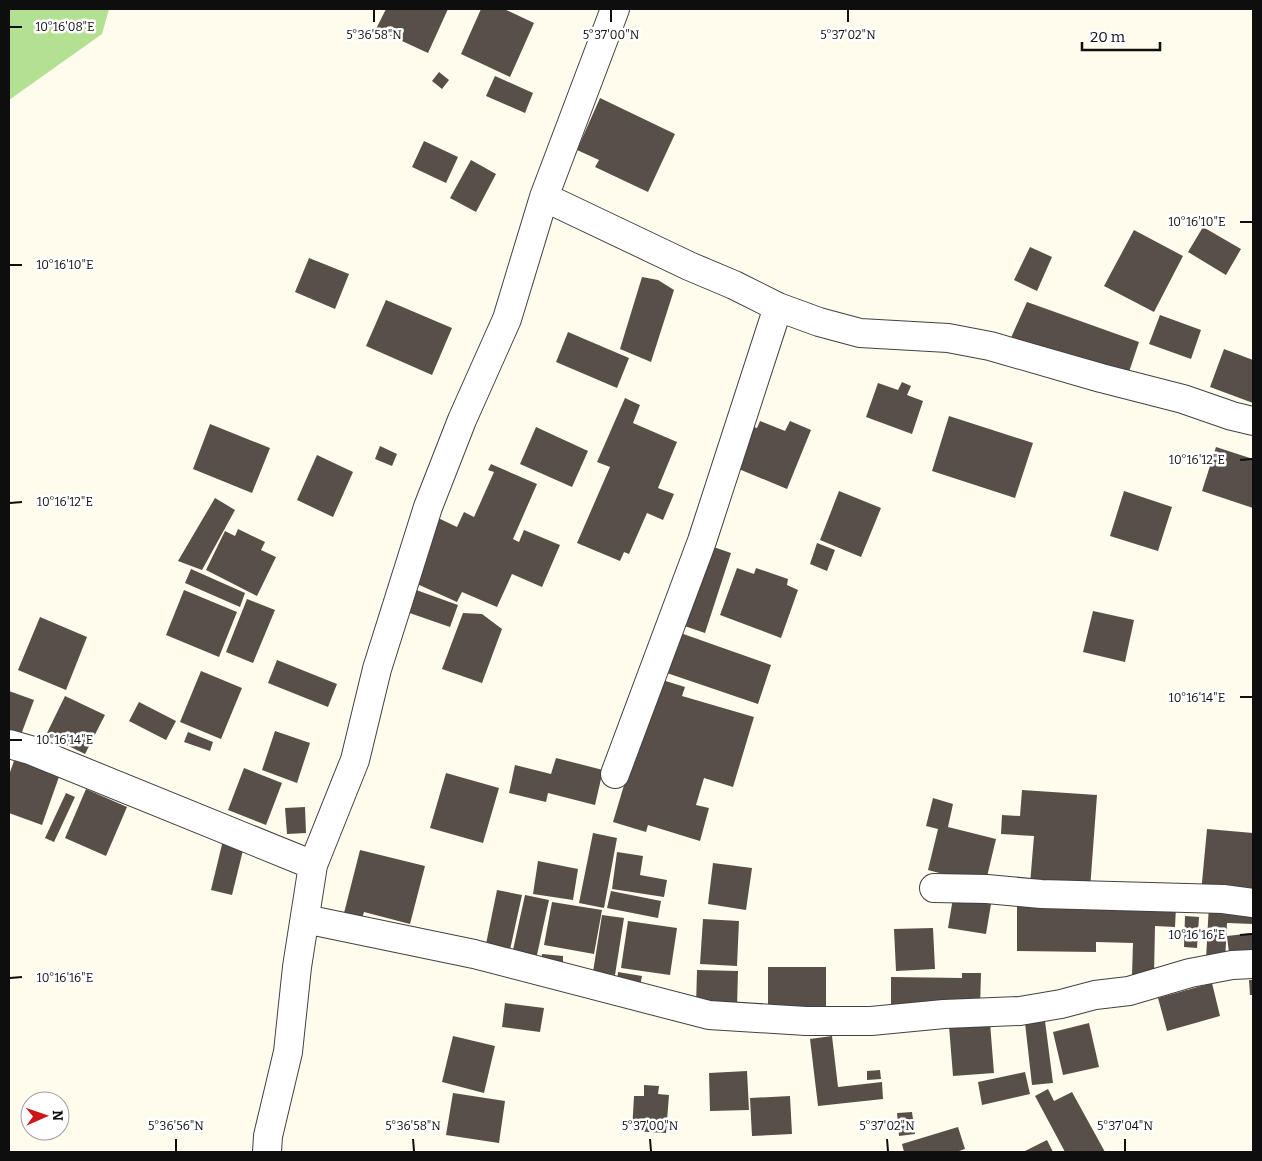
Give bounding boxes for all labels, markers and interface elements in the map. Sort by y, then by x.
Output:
text: 10°16'08"E [35,20,95,34]
scale bar [1082,20,1160,52]
text: 5°36'58"N [346,28,402,42]
text: 5°37'00"N [583,28,640,42]
text: 5°37'02"N [820,28,876,42]
text: 20 m [1090,28,1126,46]
text: 10°16'10"E [1168,215,1226,229]
text: 10°16'10"E [36,258,94,272]
text: 10°16'12"E [1169,453,1225,467]
text: 10°16'12"E [37,495,93,509]
text: 10°16'14"E [1169,691,1225,705]
text: 10°16'14"E [37,733,93,747]
text: 10°16'16"E [1169,928,1225,942]
text: 10°16'16"E [37,971,93,985]
north arrow [20,1091,70,1141]
text: N [49,1110,66,1121]
text: 5°36'56"N [148,1119,204,1133]
text: 5°36'58"N [385,1119,441,1133]
text: 5°37'00"N [622,1119,679,1133]
text: 5°37'02"N [859,1119,915,1133]
text: 5°37'04"N [1097,1119,1153,1133]

